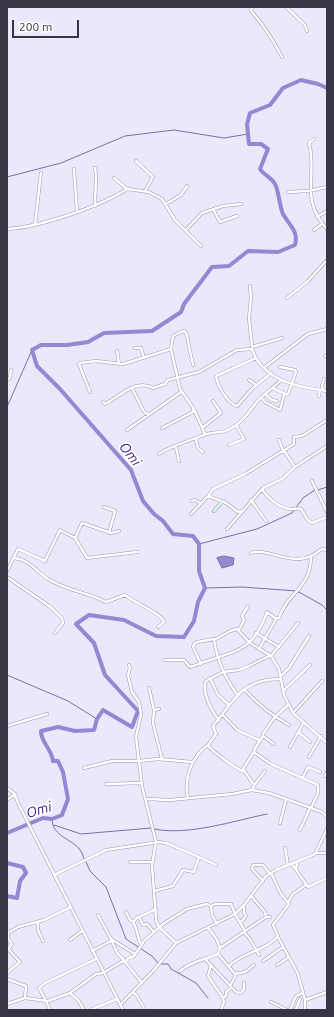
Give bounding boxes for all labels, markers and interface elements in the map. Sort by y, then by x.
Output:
scale bar [14,12,81,38]
text: 200 m [19,20,52,33]
water label: Omi [115,439,145,469]
water label: Omi [24,798,54,822]

